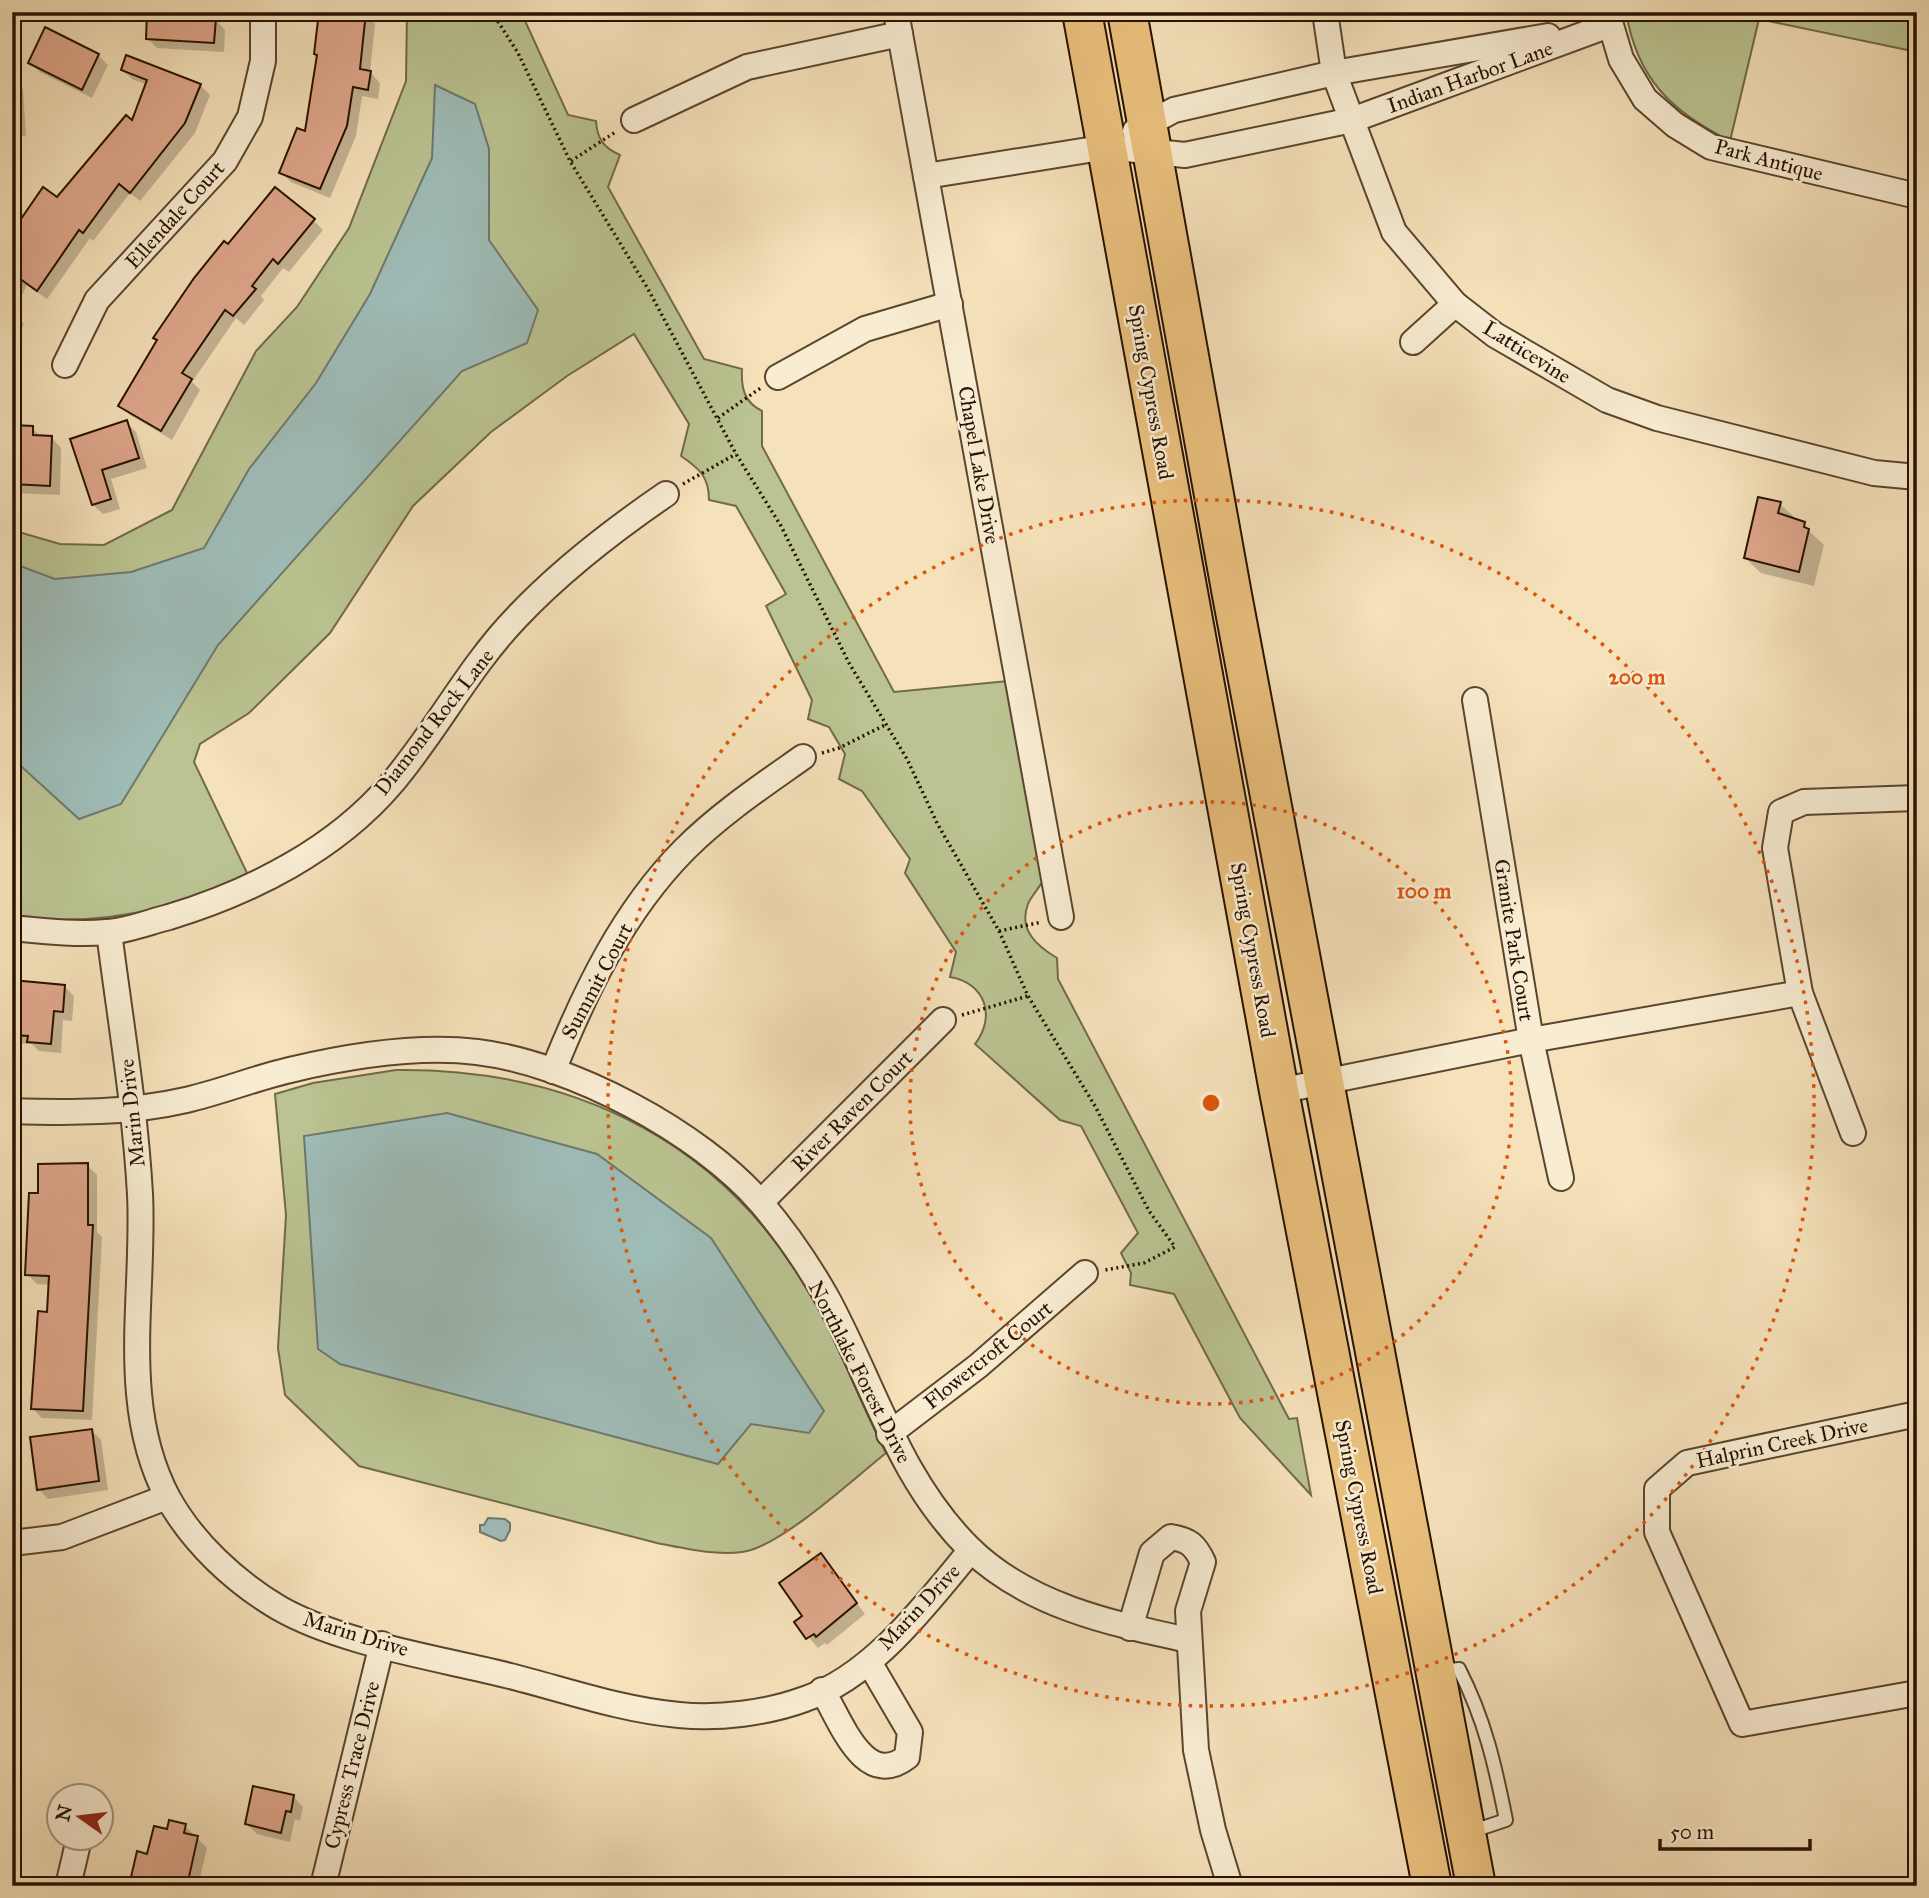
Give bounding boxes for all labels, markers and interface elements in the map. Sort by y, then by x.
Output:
street label: Indian Harbor Lane [1384,35,1556,119]
street label: Park Antique [1712,133,1826,187]
street label: Ellendale Court [120,155,231,274]
street label: Spring Cypress Road [1123,302,1179,482]
street label: Latticevine [1478,315,1576,389]
street label: Chapel Lake Drive [952,384,1006,546]
street label: Diamond Rock Lane [369,643,499,800]
text: 200 m [1609,664,1666,690]
street label: Granite Park Court [1488,857,1540,1024]
street label: Spring Cypress Road [1225,860,1281,1040]
text: 100 m [1397,878,1452,904]
street label: Summit Court [556,918,639,1044]
street label: River Raven Court [786,1045,918,1177]
street label: Marin Drive [113,1057,151,1168]
centre of rings [1199,1091,1223,1115]
street label: Northlake Forest Drive [803,1277,917,1468]
street label: Flowercroft Court [918,1295,1058,1415]
street label: Halprin Creek Drive [1694,1412,1871,1474]
street label: Spring Cypress Road [1329,1417,1389,1597]
street label: Marin Drive [872,1558,966,1656]
street label: Marin Drive [300,1606,412,1662]
street label: Cypress Trace Drive [319,1678,386,1852]
north arrow [46,1783,116,1853]
text: N [51,1802,77,1824]
scale bar [1660,1807,1810,1851]
text: 50 m [1670,1819,1715,1845]

